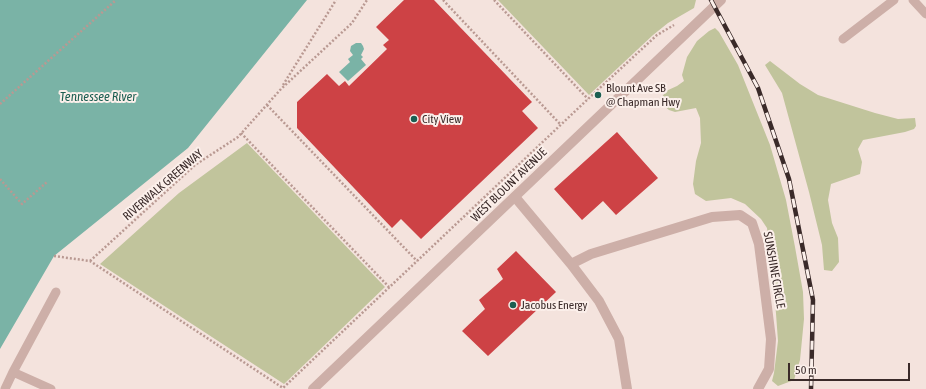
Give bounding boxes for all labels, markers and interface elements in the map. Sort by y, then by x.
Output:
place label: Blount Ave SB @ Chapman Hwy [606,81,680,109]
water label: Tennessee River [60,89,136,105]
marker: Blount Ave SB @ Chapman Hwy [593,90,603,100]
place label: City View [422,112,461,126]
marker: City View [409,114,419,124]
street label: WEST BLOUNT AVENUE [468,145,550,225]
street label: RIVERWALK GREENWAY [120,146,206,224]
street label: SUNSHINE CIRCLE [760,231,788,309]
place label: Jacobus Energy [521,298,588,312]
marker: Jacobus Energy [508,300,518,310]
scale bar [790,355,912,381]
text: 50 m [795,363,817,377]

